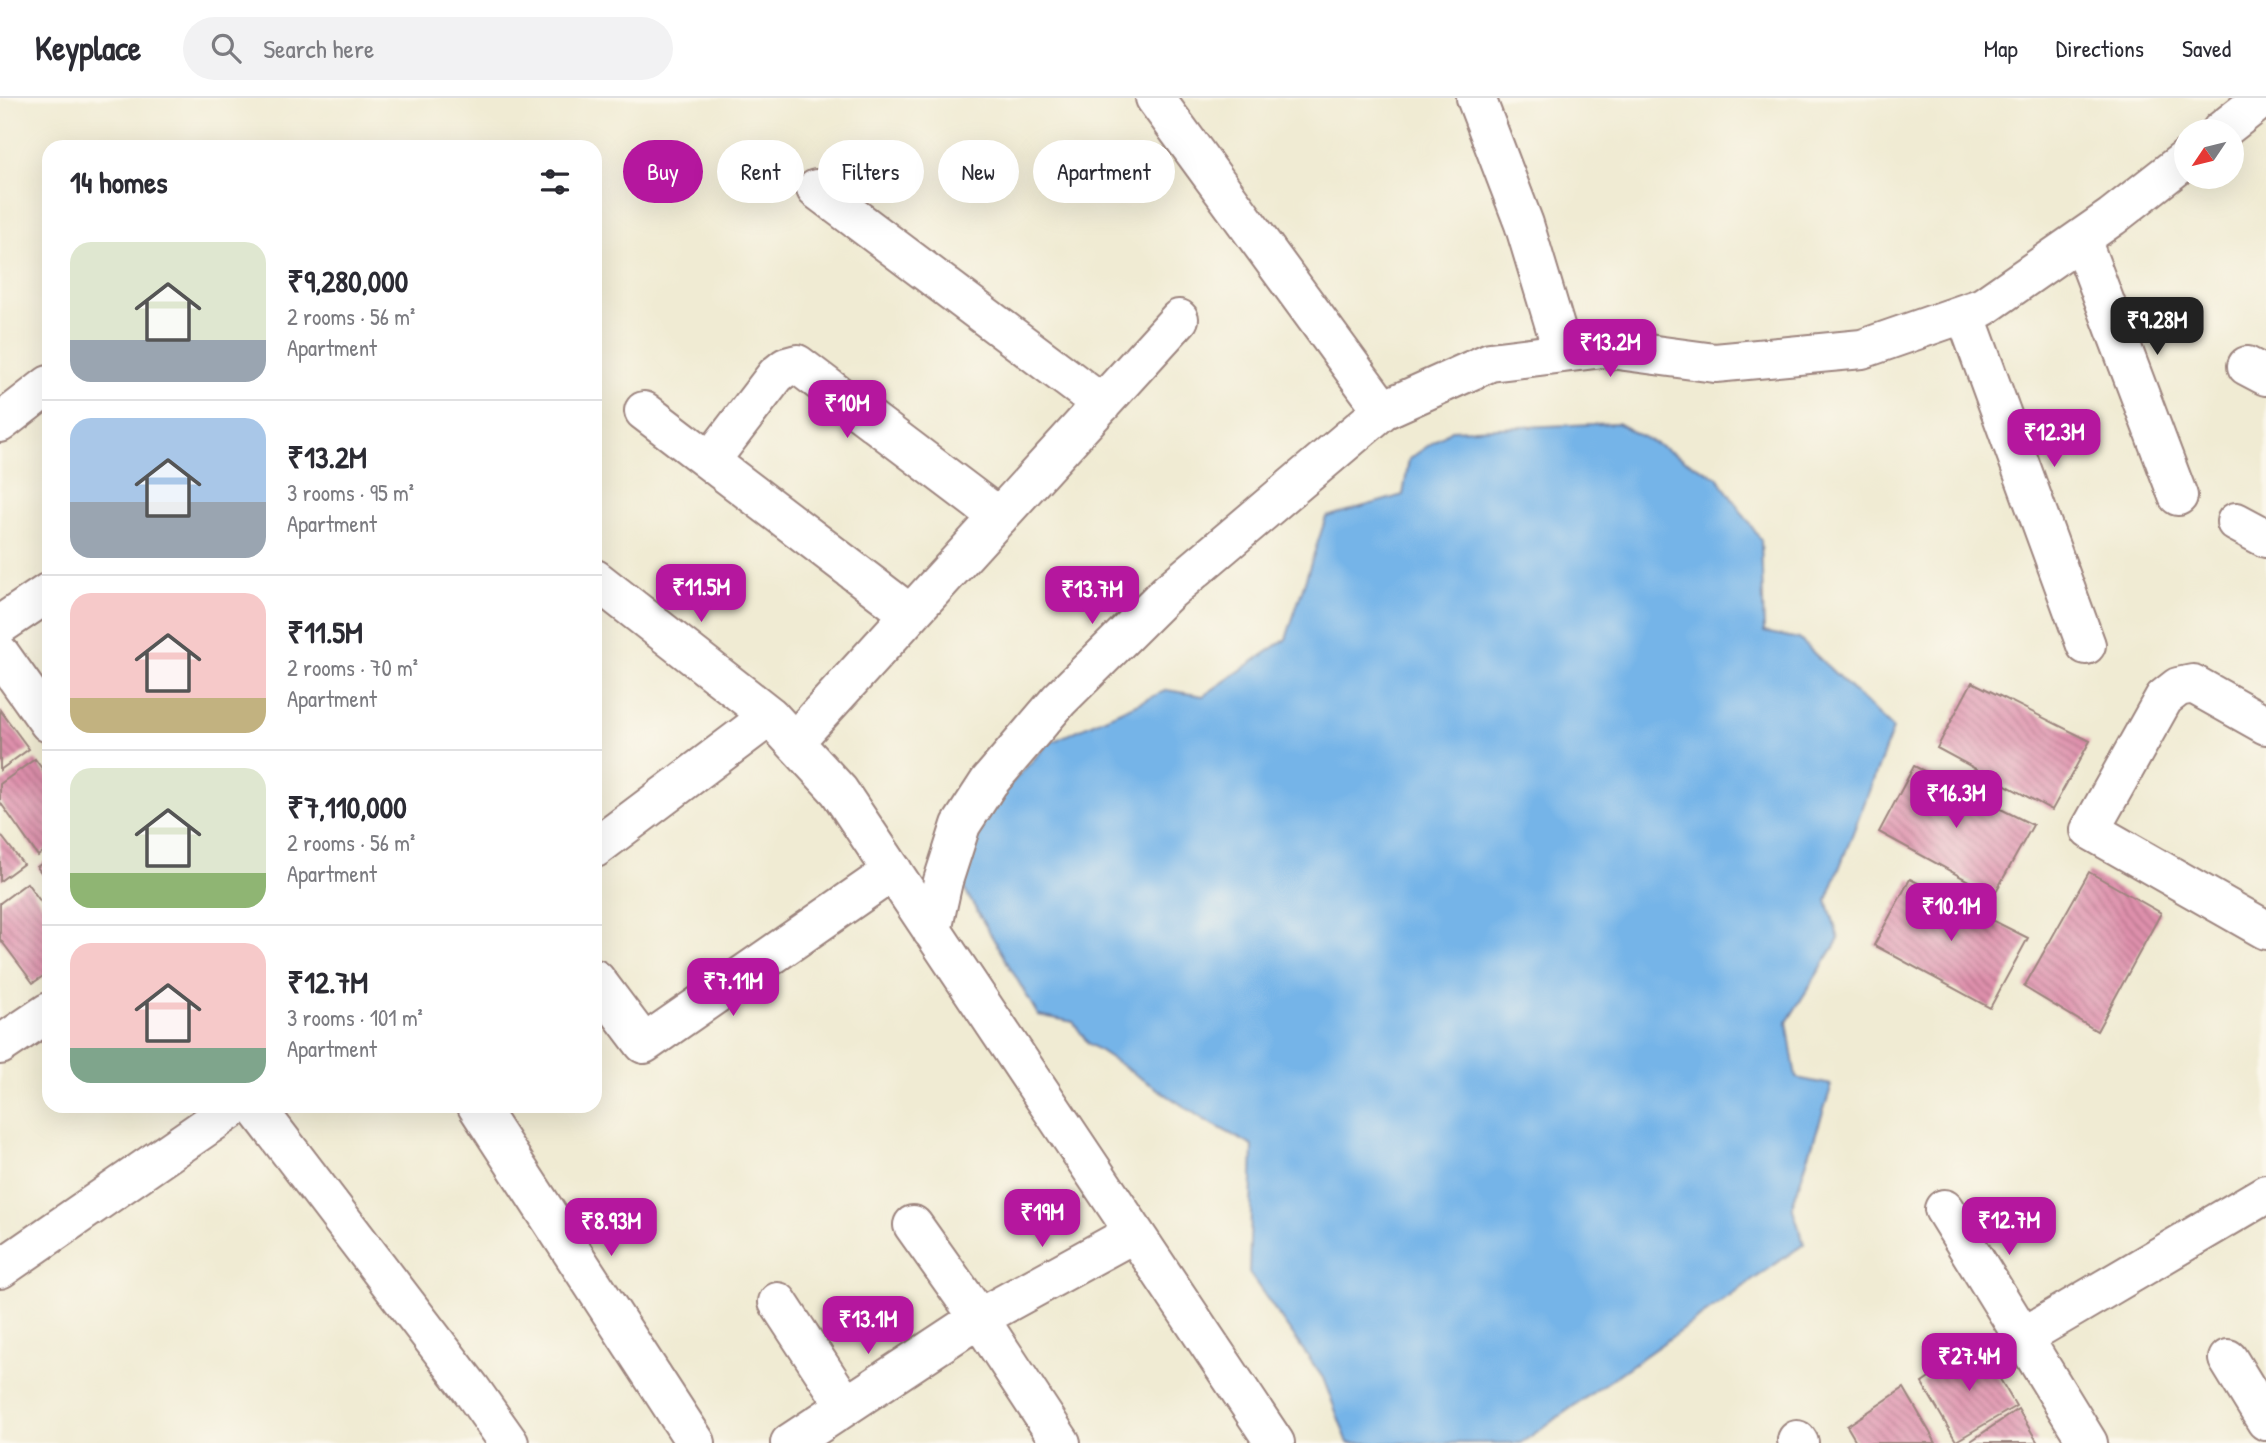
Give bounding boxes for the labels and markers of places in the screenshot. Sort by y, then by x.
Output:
pin: ₹9.28M [2100,298,2214,357]
pin: ₹13.2M [1553,320,1667,379]
pin: ₹10M [806,380,888,440]
pin: ₹12.3M [1997,410,2111,469]
pin: ₹11.5M [644,564,758,624]
pin: ₹13.7M [1035,566,1149,626]
pin: ₹16.3M [1899,770,2013,830]
pin: ₹10.1M [1894,884,2008,943]
pin: ₹7.11M [676,958,790,1018]
pin: ₹19M [1001,1190,1083,1249]
pin: ₹8.93M [554,1198,668,1258]
pin: ₹12.7M [1952,1198,2066,1257]
pin: ₹13.1M [811,1296,925,1356]
pin: ₹27.4M [1912,1334,2026,1393]

